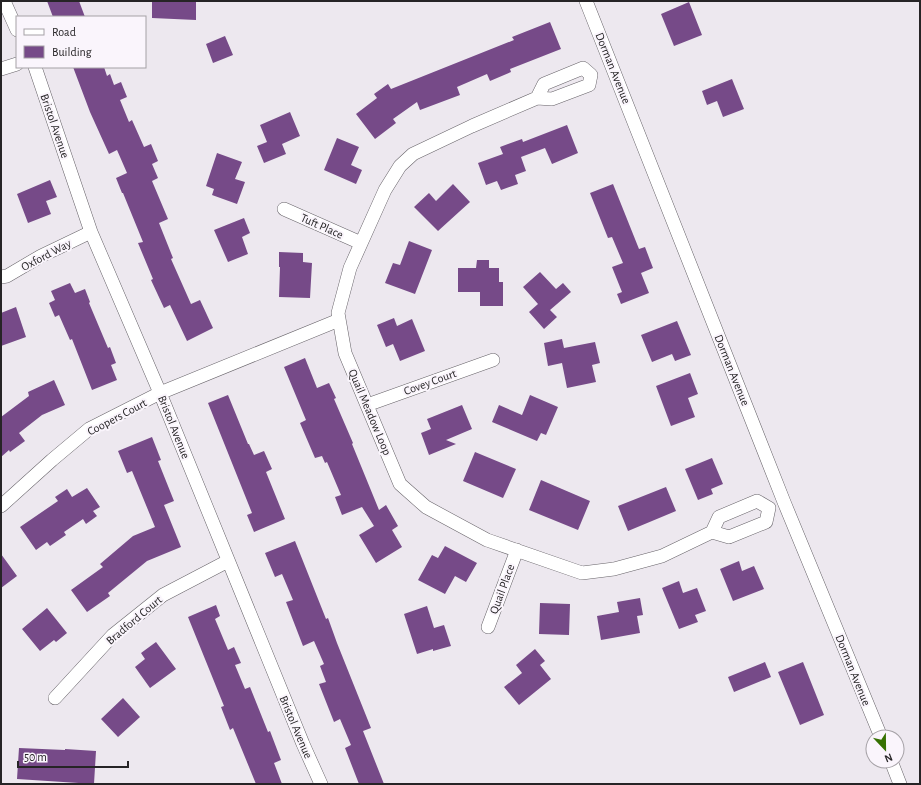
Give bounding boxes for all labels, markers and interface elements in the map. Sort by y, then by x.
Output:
legend [16,16,146,68]
text: Road [52,26,76,38]
street label: Dorman Avenue [593,31,633,105]
text: Building [52,46,92,58]
street label: Bristol Avenue [38,92,72,160]
street label: Tuft Place [299,211,345,241]
street label: Oxford Way [19,237,73,274]
street label: Dorman Avenue [712,333,752,407]
street label: Quail Meadow Loop [346,367,394,457]
street label: Covey Court [402,367,458,398]
street label: Bristol Avenue [156,394,192,460]
street label: Coopers Court [85,396,149,438]
street label: Quail Place [487,562,517,616]
street label: Bradford Court [104,593,164,647]
street label: Dorman Avenue [833,633,873,707]
street label: Bristol Avenue [277,694,315,760]
north arrow [865,729,905,769]
scale bar [18,743,128,769]
text: 50 m [24,751,47,763]
text: N [883,751,894,764]

